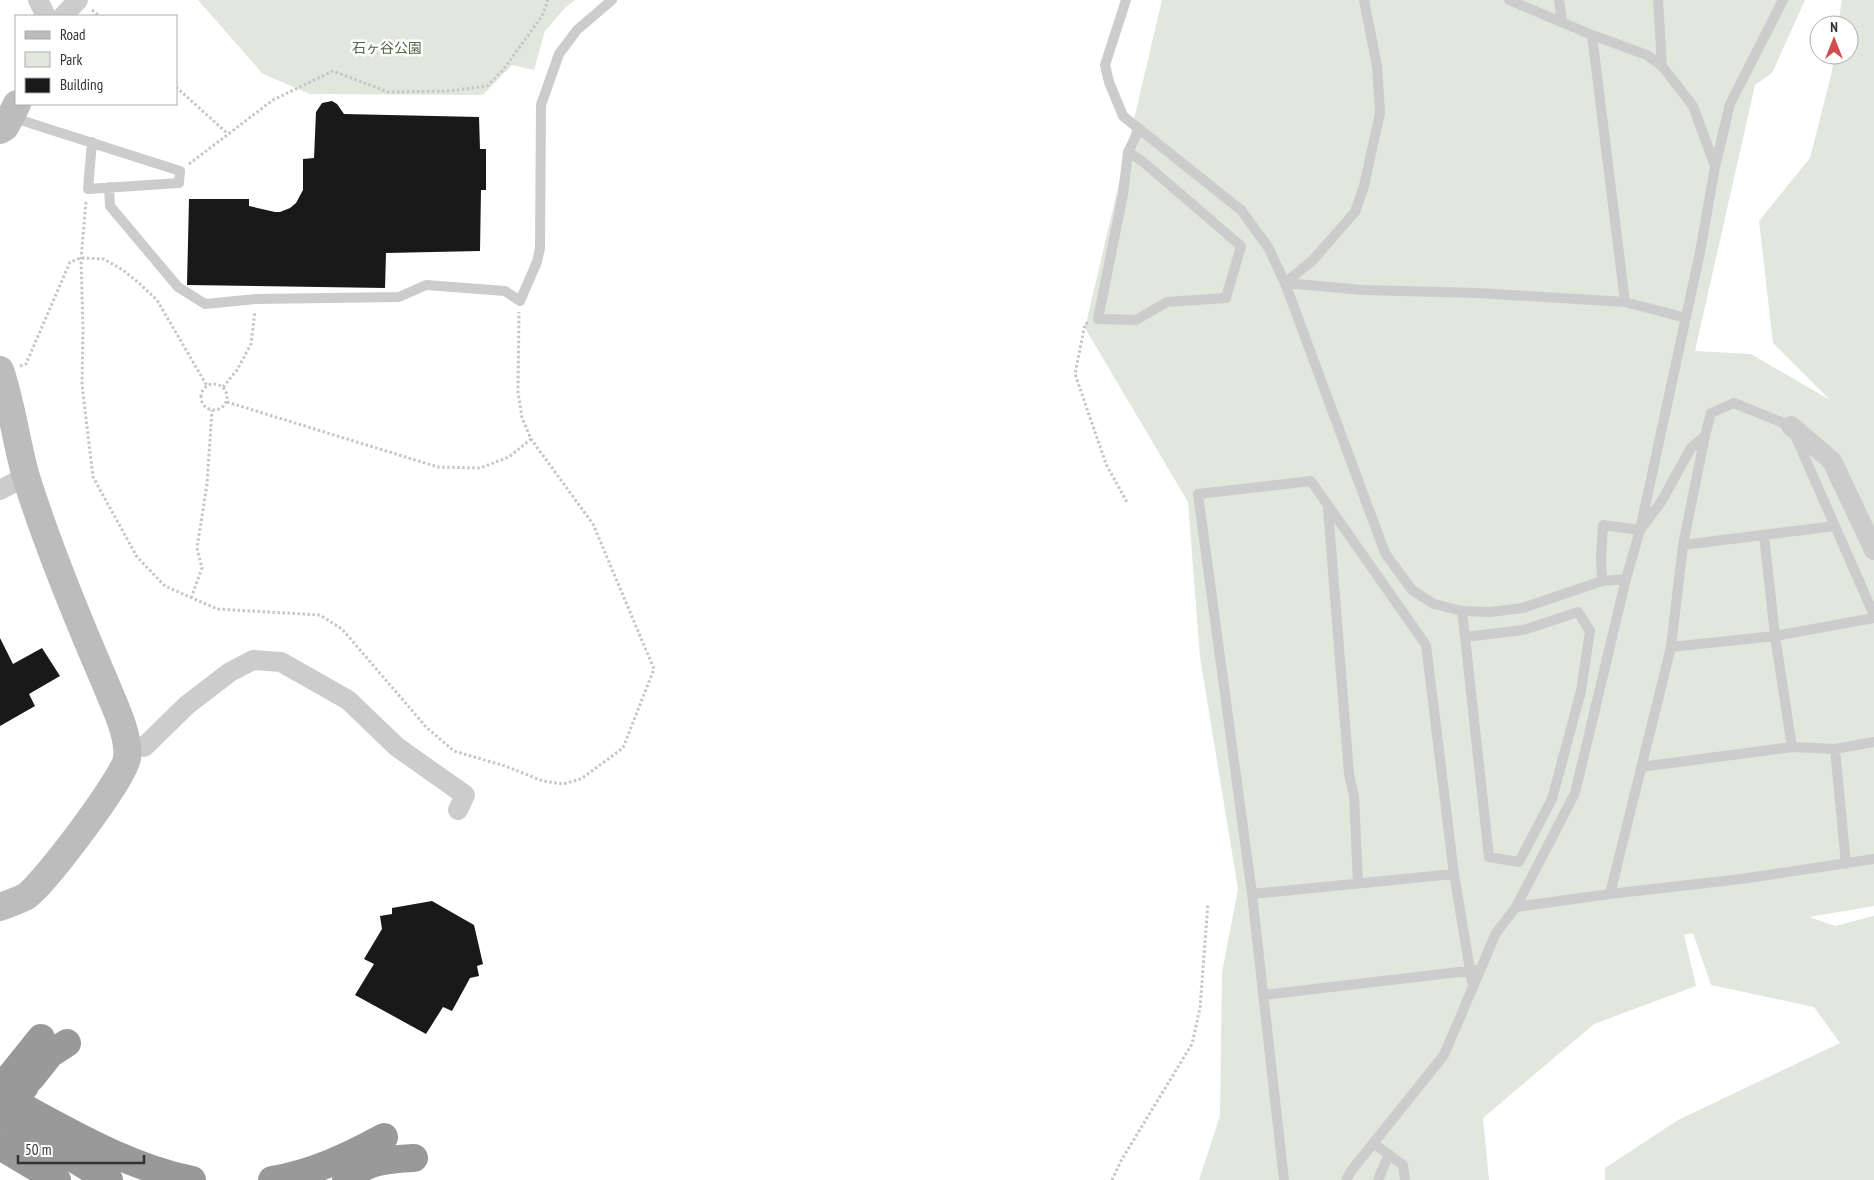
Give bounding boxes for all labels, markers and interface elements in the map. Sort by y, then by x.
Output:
legend [15,15,178,105]
north arrow [1809,15,1859,65]
text: N [1830,18,1838,36]
text: Road [60,25,86,44]
park label: 石ヶ谷公園 [352,39,422,57]
text: Park [60,50,82,69]
text: Building [60,75,103,94]
scale bar [18,1132,144,1164]
text: 50 m [25,1140,51,1159]

